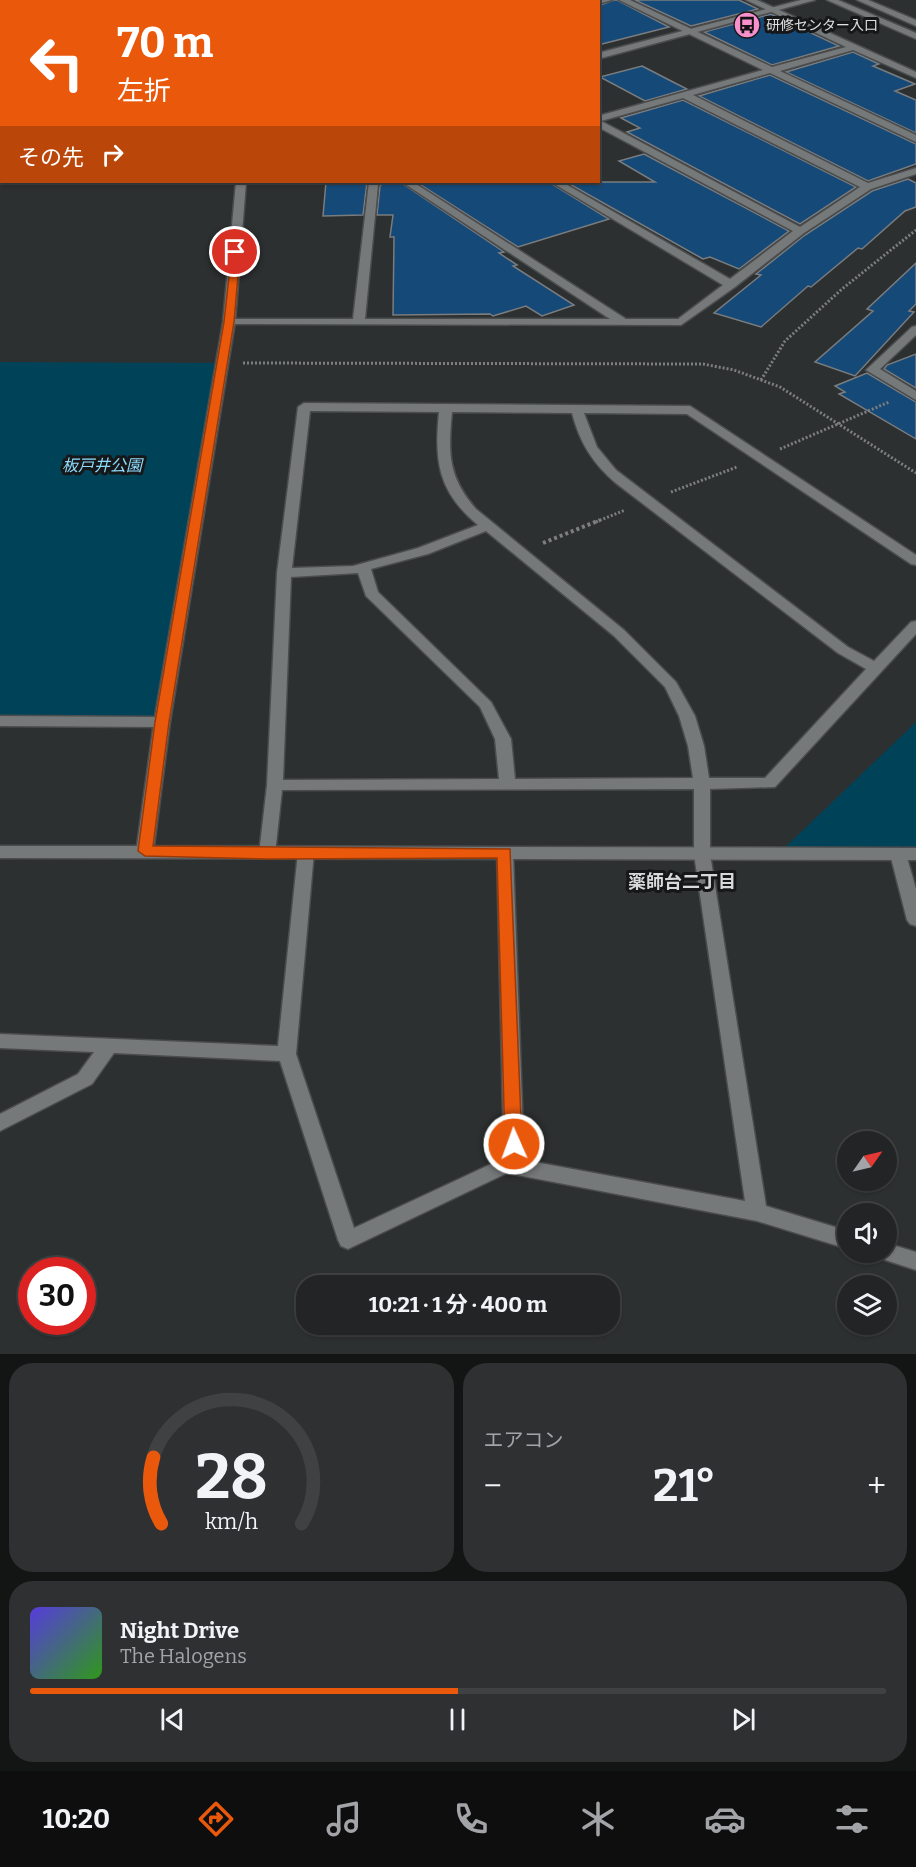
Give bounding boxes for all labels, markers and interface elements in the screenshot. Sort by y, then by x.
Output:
bus stop icon: 研修センター入口 [732,10,762,40]
place label: 研修センター入口 [766,17,878,34]
text: 70 m [117,18,213,68]
icon: left [18,24,96,102]
text: 左折 [117,75,171,107]
icon: right [96,138,129,171]
text: その先 [18,144,84,171]
pin [209,226,260,277]
icon: arrive [218,235,251,268]
park label: 板戸井公園 [62,456,144,475]
district label: 薬師台二丁目 [628,871,736,893]
position arrow [482,1112,546,1176]
north arrow [837,1131,897,1191]
map controls [837,1131,897,1335]
button: sound [837,1203,897,1263]
speed limit sign: 30 [18,1257,96,1335]
button: layers [837,1275,897,1335]
text: 10:21 · 1 分 · 400 m [369,1291,547,1318]
text: エアコン [484,1428,564,1452]
text: 28 [195,1440,268,1515]
text: 21° [653,1459,716,1513]
text: − [484,1466,502,1506]
text: + [867,1466,886,1506]
text: km/h [205,1510,258,1536]
text: Night Drive [120,1617,239,1644]
text: The Halogens [120,1644,247,1668]
icon: previous [156,1703,189,1736]
icon: pause [441,1703,474,1736]
icon: next [727,1703,760,1736]
icon: directions [195,1798,237,1840]
icon: music [323,1798,365,1840]
icon: phone [450,1798,492,1840]
icon: climate [577,1798,619,1840]
icon: car [704,1798,746,1840]
icon: filters [831,1798,873,1840]
text: 10:20 [43,1803,110,1835]

